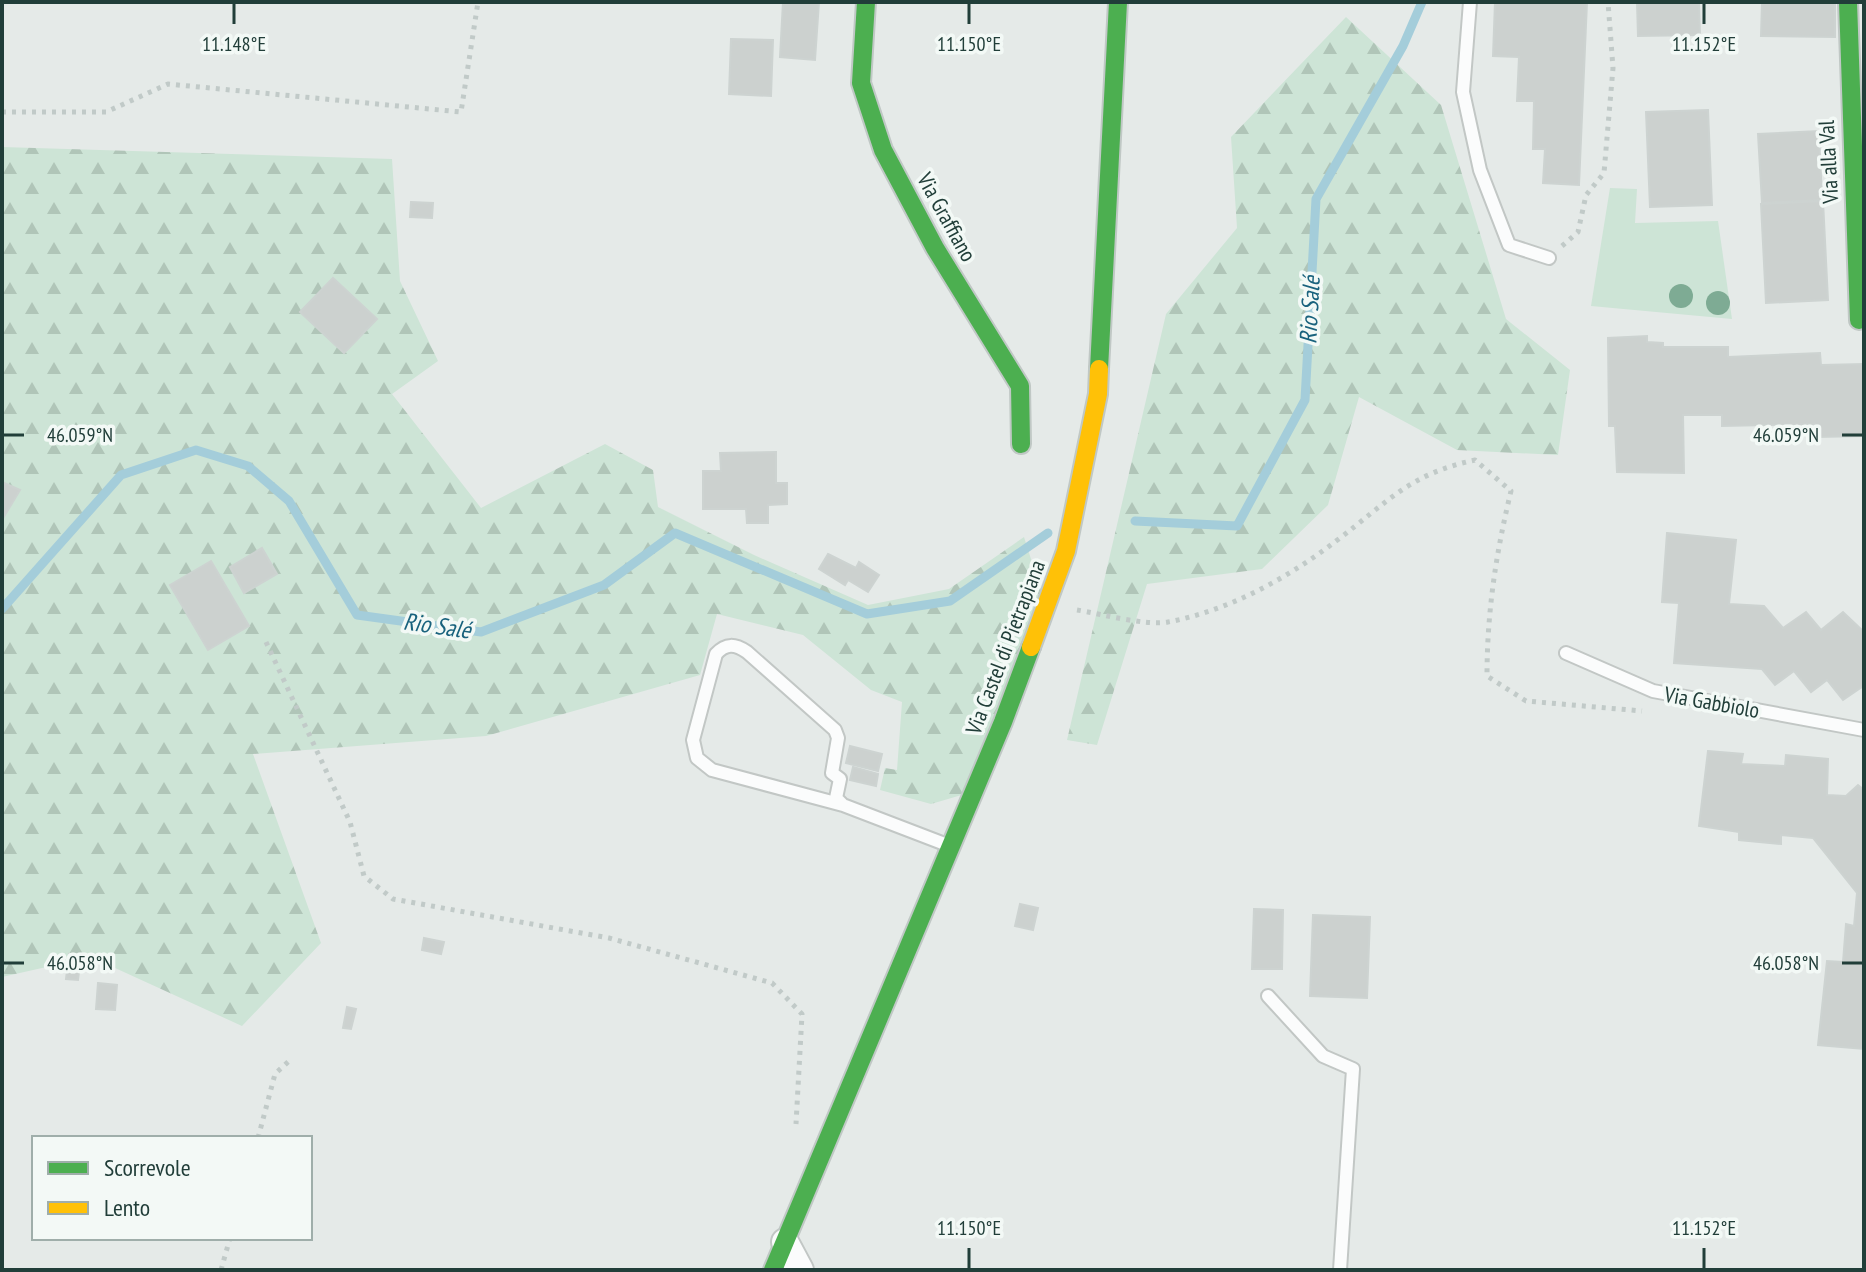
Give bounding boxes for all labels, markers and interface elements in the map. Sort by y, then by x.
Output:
text: 11.148°E [202,31,266,57]
text: 11.150°E [937,31,1001,57]
text: 11.152°E [1672,31,1736,57]
street label: Via alla Val [1812,119,1844,205]
street label: Via Graffiano [911,167,983,266]
water label: Rio Salé [1292,273,1327,345]
text: 46.059°N [47,422,113,448]
text: 46.059°N [1753,422,1819,448]
street label: Via Castel di Pietrapiana [959,556,1051,739]
water label: Rio Salé [401,605,475,646]
street label: Via Gabbiolo [1661,680,1762,724]
text: 46.058°N [47,950,113,976]
text: 46.058°N [1753,950,1819,976]
legend [32,1136,312,1240]
text: Scorrevole [104,1152,191,1183]
text: Lento [104,1192,150,1223]
text: 11.150°E [937,1215,1001,1241]
text: 11.152°E [1672,1215,1736,1241]

